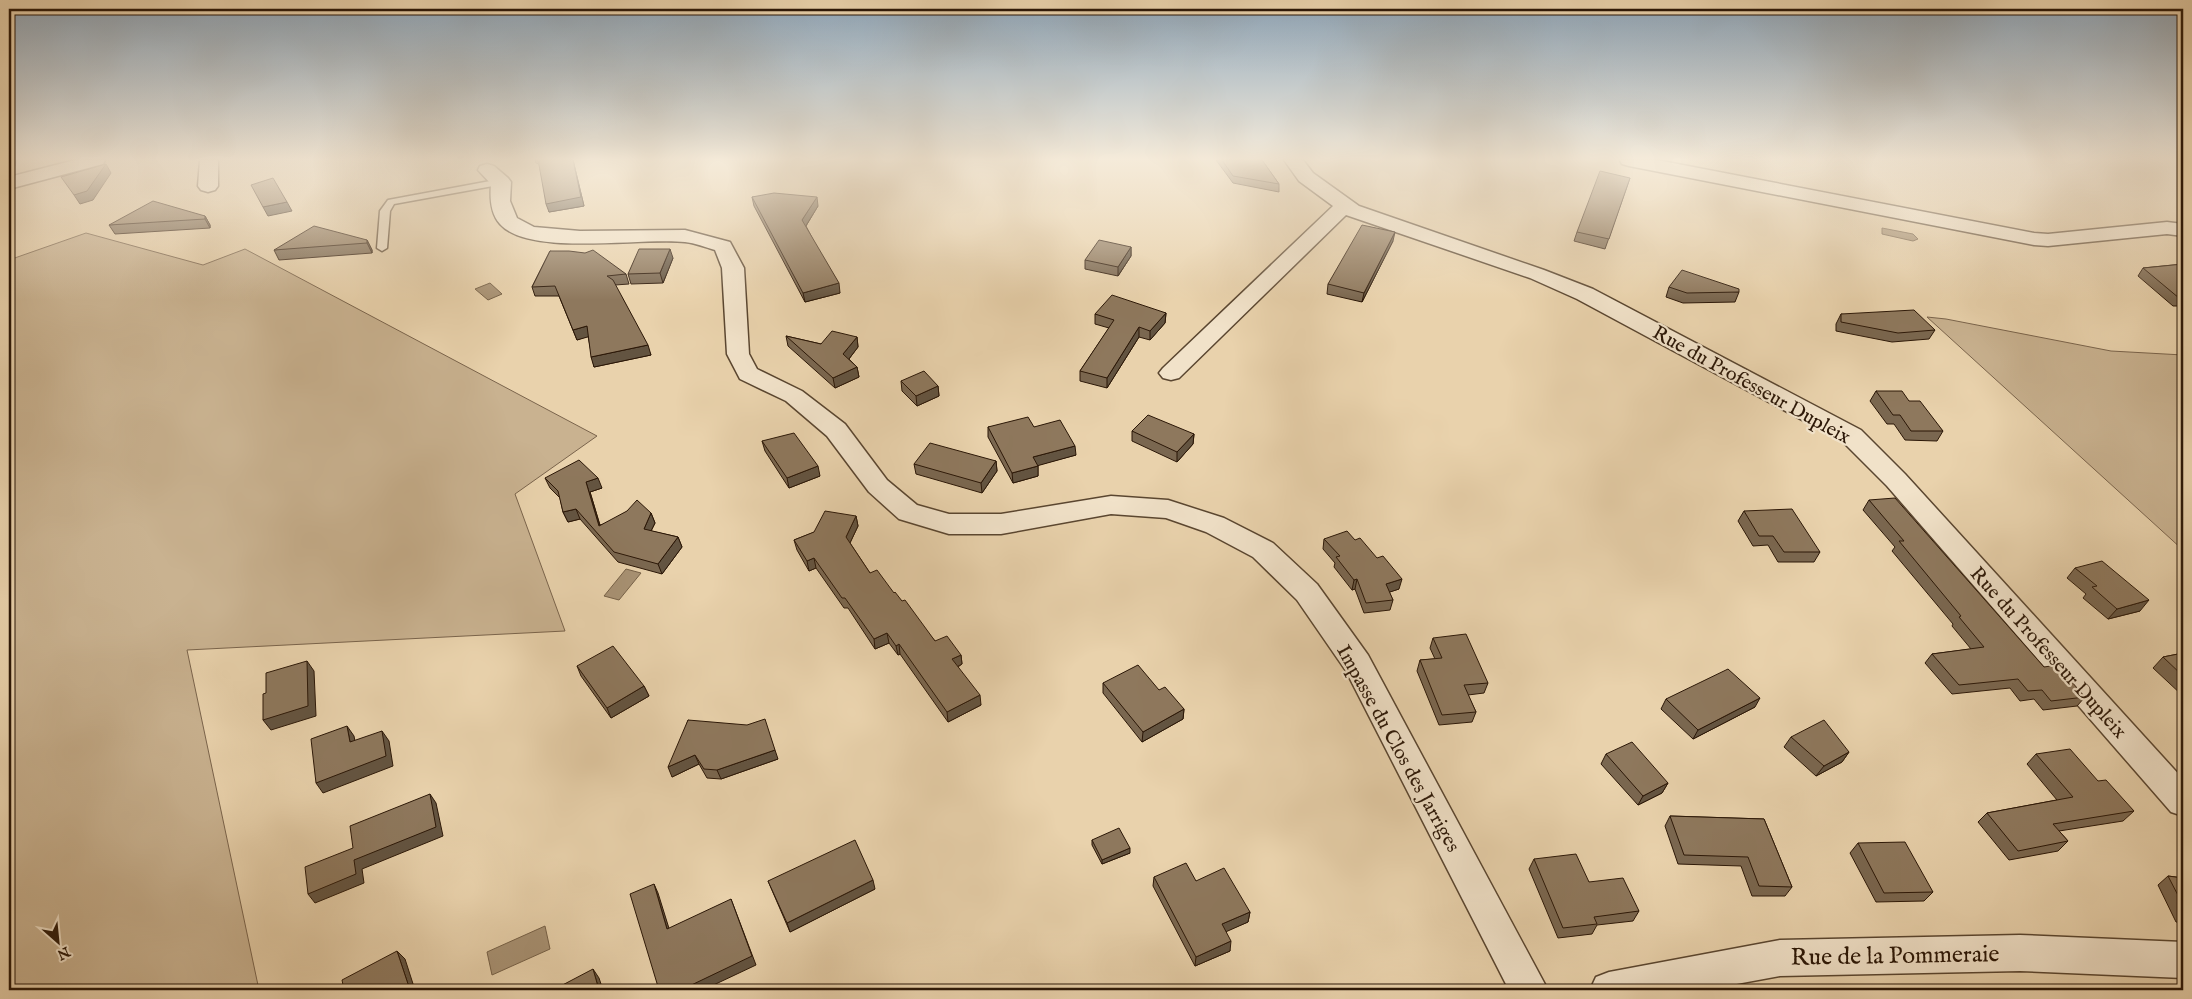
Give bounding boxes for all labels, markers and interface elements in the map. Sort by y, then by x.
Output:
street label: Rue du Professeur Dupleix [1648,320,1855,450]
street label: Rue du Professeur Dupleix [1964,562,2132,744]
street label: Impasse du Clos des Jarriges [1330,641,1465,857]
north arrow [32,916,82,966]
street label: Rue de la Pommeraie [1790,939,2000,974]
text: N [54,941,74,963]

